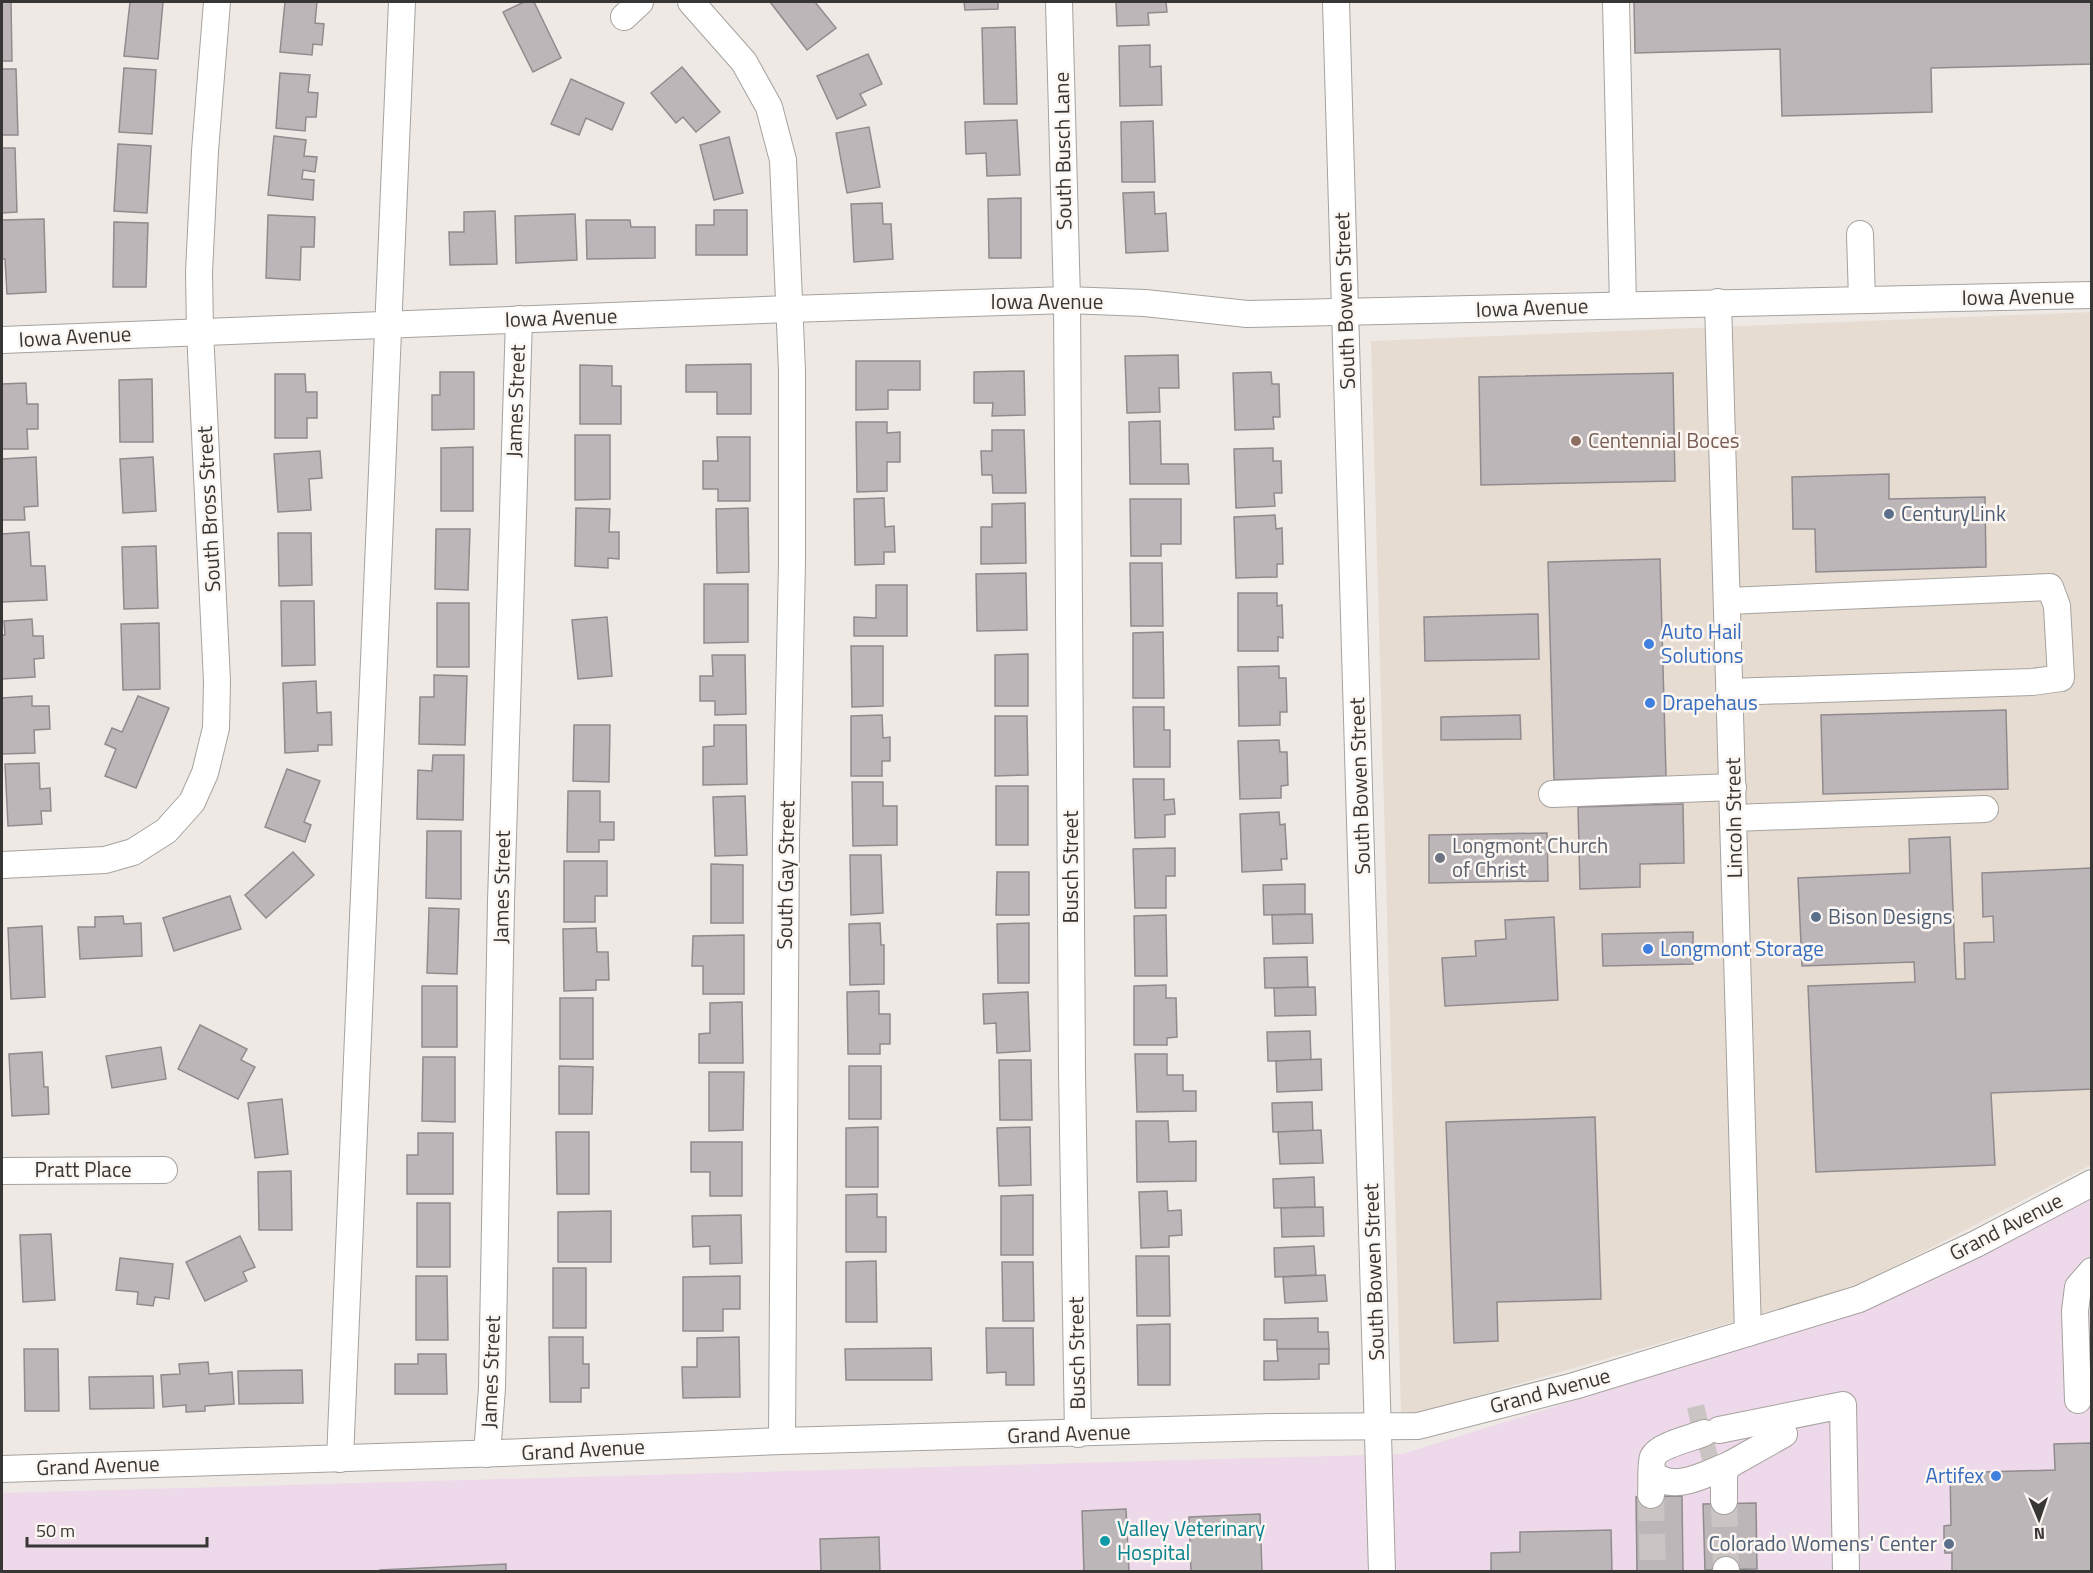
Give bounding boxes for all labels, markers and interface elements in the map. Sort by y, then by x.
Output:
street label: South Busch Lane [1045,72,1079,230]
street label: South Bowen Street [1325,211,1363,390]
street label: Iowa Avenue [1961,279,2075,313]
street label: Iowa Avenue [991,285,1103,317]
street label: Iowa Avenue [1475,289,1589,325]
street label: Iowa Avenue [504,299,618,335]
street label: Iowa Avenue [18,317,132,355]
street label: James Street [497,343,533,458]
place label: Centennial Boces [1588,424,1740,456]
street label: South Bross Street [188,425,228,593]
marker: Centennial Boces [1569,434,1583,448]
place label: CenturyLink [1901,497,2006,529]
marker: CenturyLink [1882,507,1896,521]
place label: Auto Hail Solutions [1661,615,1744,671]
marker: Auto Hail Solutions [1642,637,1656,651]
place label: Drapehaus [1662,686,1758,718]
street label: South Bowen Street [1340,696,1378,875]
marker: Drapehaus [1643,696,1657,710]
street label: Lincoln Street [1716,757,1750,879]
street label: South Gay Street [768,800,802,950]
street label: Busch Street [1054,810,1086,924]
street label: James Street [484,829,518,944]
place label: Longmont Church of Christ [1452,829,1608,885]
marker: Longmont Church of Christ [1433,851,1447,865]
place label: Bison Designs [1828,900,1953,932]
marker: Bison Designs [1809,910,1823,924]
place label: Longmont Storage [1660,932,1824,964]
marker: Longmont Storage [1641,942,1655,956]
street label: Pratt Place [34,1153,132,1185]
street label: South Bowen Street [1354,1182,1392,1361]
street label: Grand Avenue [1943,1184,2068,1268]
street label: Busch Street [1059,1296,1093,1410]
street label: James Street [472,1314,508,1429]
street label: Grand Avenue [1486,1359,1613,1421]
street label: Grand Avenue [1007,1415,1131,1451]
street label: Grand Avenue [520,1430,645,1468]
street label: Grand Avenue [36,1447,160,1483]
place label: Artifex [1925,1459,1985,1491]
marker: Artifex [1989,1469,2003,1483]
north arrow [2009,1489,2069,1549]
scale bar [27,1510,207,1548]
place label: Valley Veterinary Hospital [1117,1512,1265,1568]
text: 50 m [36,1517,75,1544]
text: N [2034,1522,2045,1546]
place label: Colorado Womens' Center [1708,1527,1937,1559]
marker: Valley Veterinary Hospital [1098,1534,1112,1548]
marker: Colorado Womens' Center [1942,1537,1956,1551]

